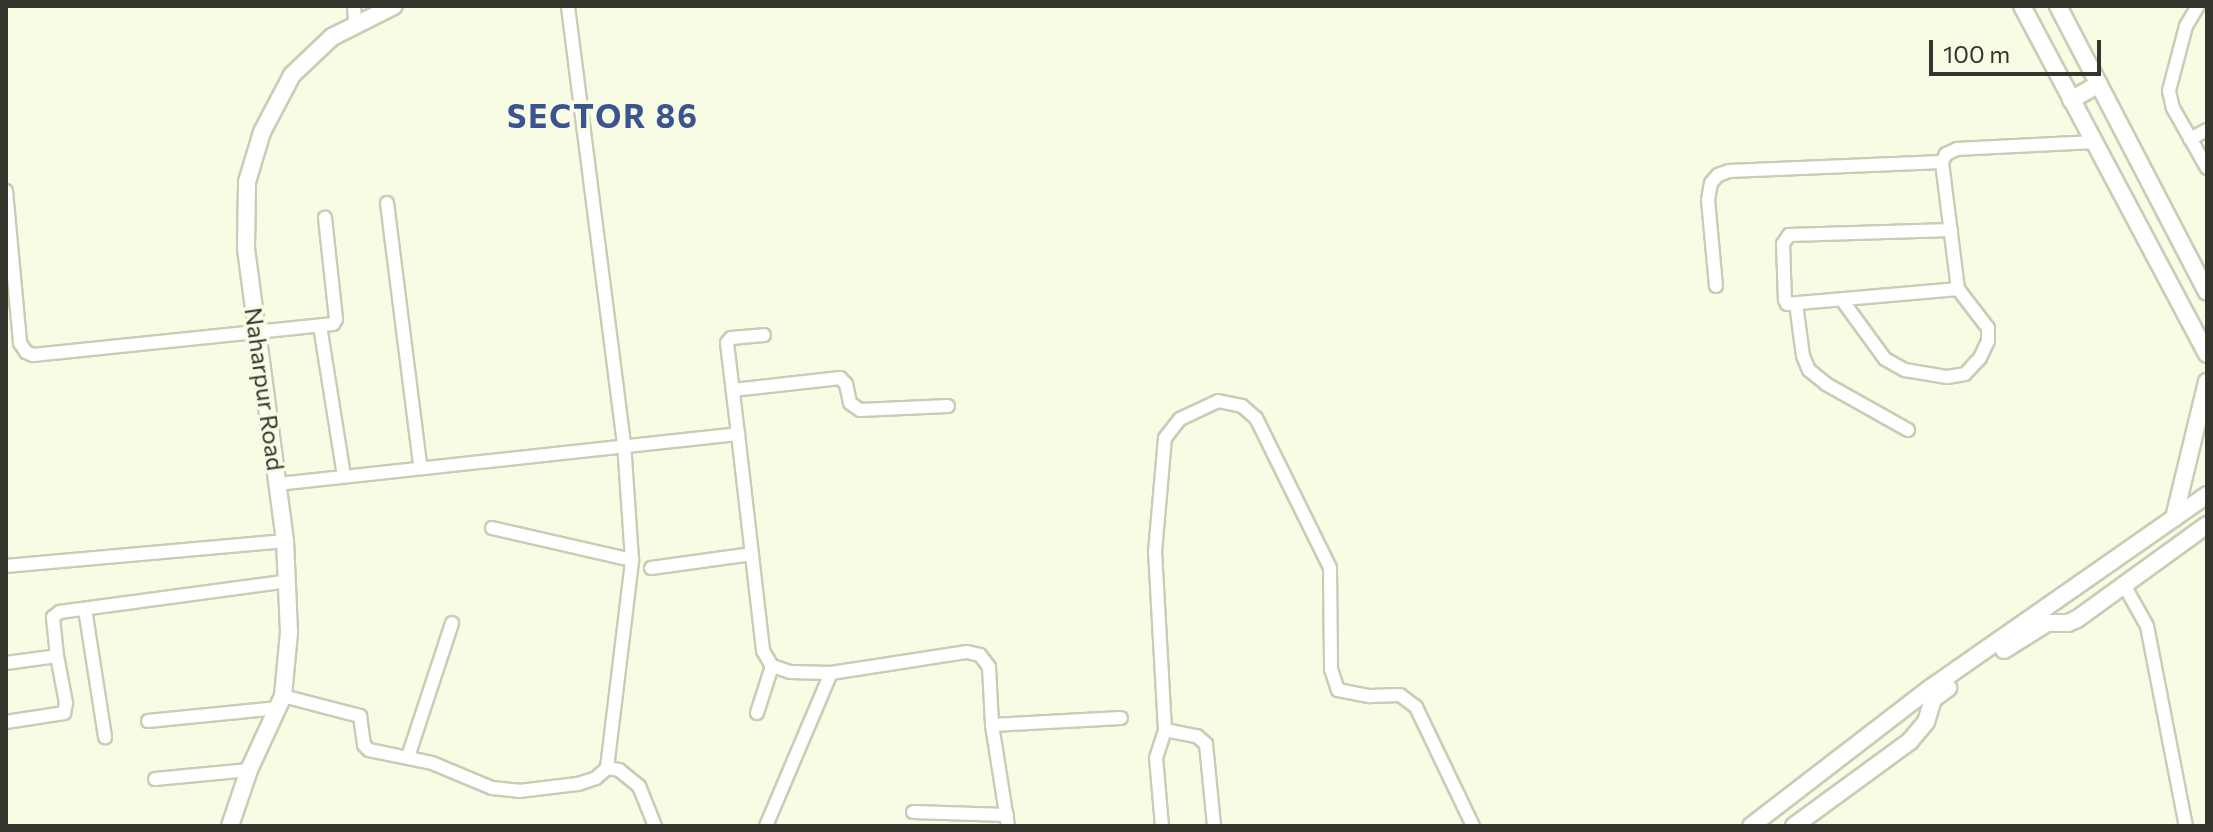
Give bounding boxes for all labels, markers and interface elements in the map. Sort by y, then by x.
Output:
scale bar [1933,24,2105,74]
text: 100 m [1943,39,2010,68]
district label: SECTOR 86 [507,96,699,134]
street label: Naharpur Road [239,306,291,472]

